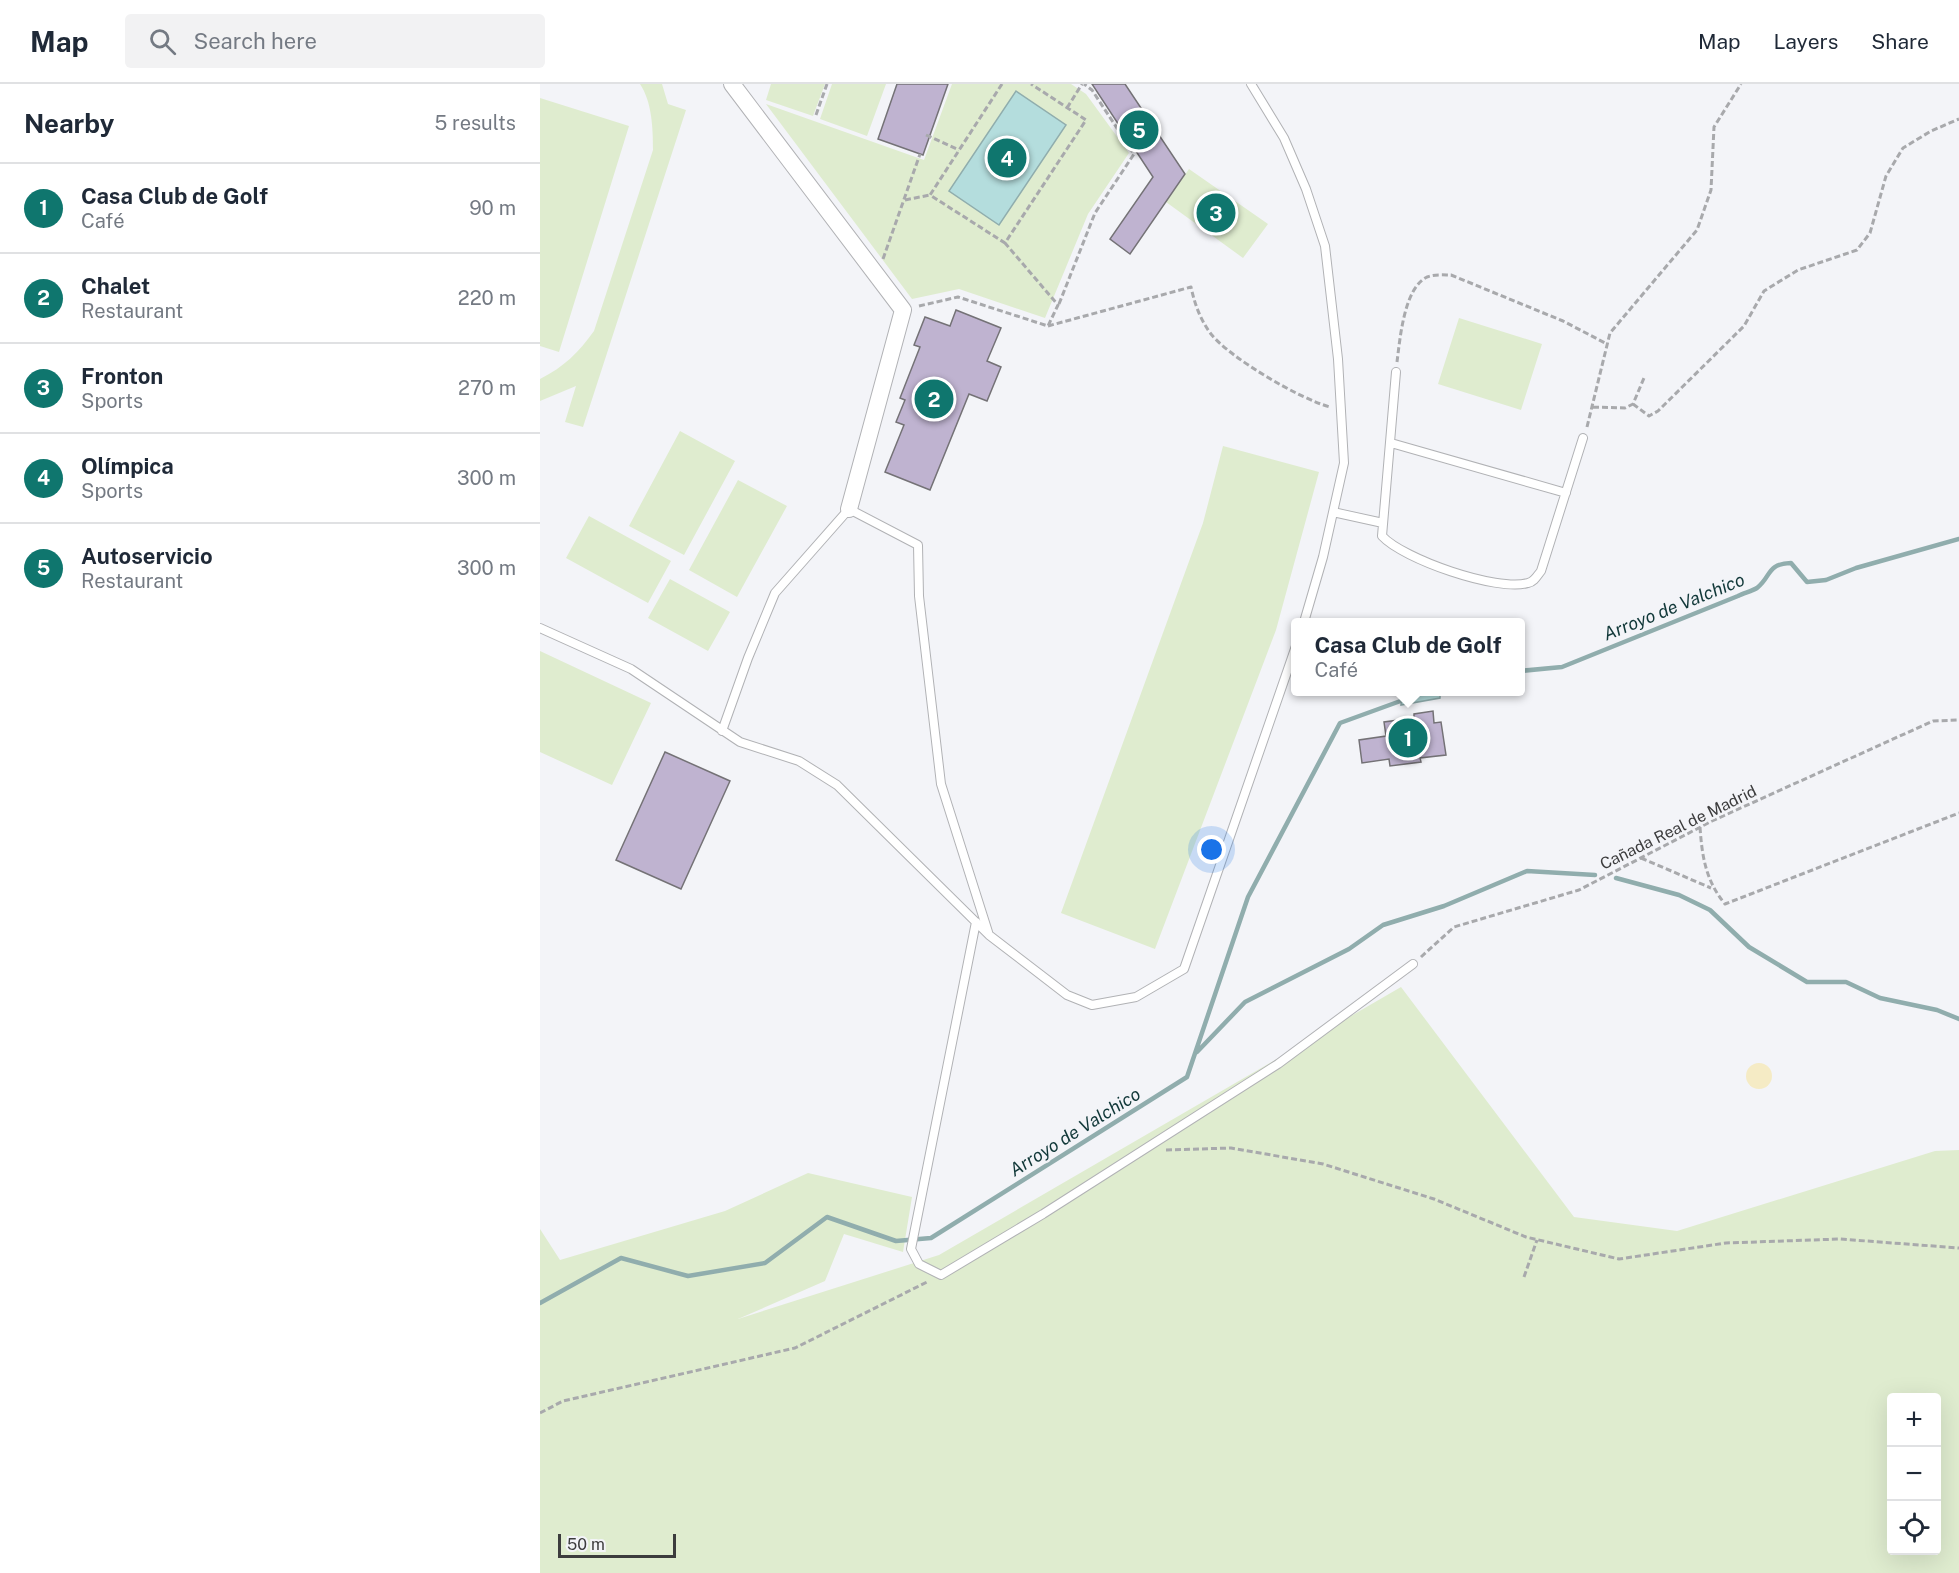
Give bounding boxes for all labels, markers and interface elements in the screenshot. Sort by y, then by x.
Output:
search box [125,14,545,68]
text: Map [30,25,89,58]
icon: search [146,25,179,58]
text: Search here [194,28,317,54]
text: Map [1698,29,1741,54]
text: Layers [1774,29,1838,54]
text: Share [1871,29,1929,54]
text: Nearby [24,108,114,139]
pin: 5 [1120,108,1158,152]
text: 5 results [434,111,516,135]
pin: 4 [988,136,1026,181]
text: Casa Club de Golf [81,183,268,209]
pin: 3 [1196,190,1236,236]
text: 1 [39,196,48,220]
text: 90 m [469,196,516,220]
text: Café [81,209,124,233]
text: Chalet [81,273,150,299]
text: 2 [37,286,50,310]
text: 220 m [458,286,516,310]
text: Restaurant [81,299,183,323]
text: Fronton [81,363,163,389]
text: 3 [37,376,50,400]
text: 270 m [458,376,516,400]
pin: 2 [914,376,954,422]
text: Sports [81,389,143,413]
text: Olímpica [81,453,174,479]
text: 4 [37,466,50,490]
text: 300 m [457,466,516,490]
text: Sports [81,479,143,503]
text: Autoservicio [81,543,213,569]
text: 5 [37,556,50,580]
text: 300 m [457,556,516,580]
text: Restaurant [81,569,183,593]
water label: Arroyo de Valchico [1600,569,1748,644]
popup [1291,618,1525,696]
text: Casa Club de Golf [1315,632,1501,658]
text: Café [1315,658,1358,682]
pin: 1 [1388,716,1428,760]
street label: Cañada Real de Madrid [1597,781,1760,874]
your location [1197,835,1226,864]
water label: Arroyo de Valchico [1005,1083,1144,1180]
map controls [1887,1393,1941,1555]
button: + [1887,1393,1941,1447]
button: − [1887,1447,1941,1501]
button: locate [1887,1501,1941,1555]
scale bar [558,1531,676,1558]
text: 50 m [567,1535,605,1554]

